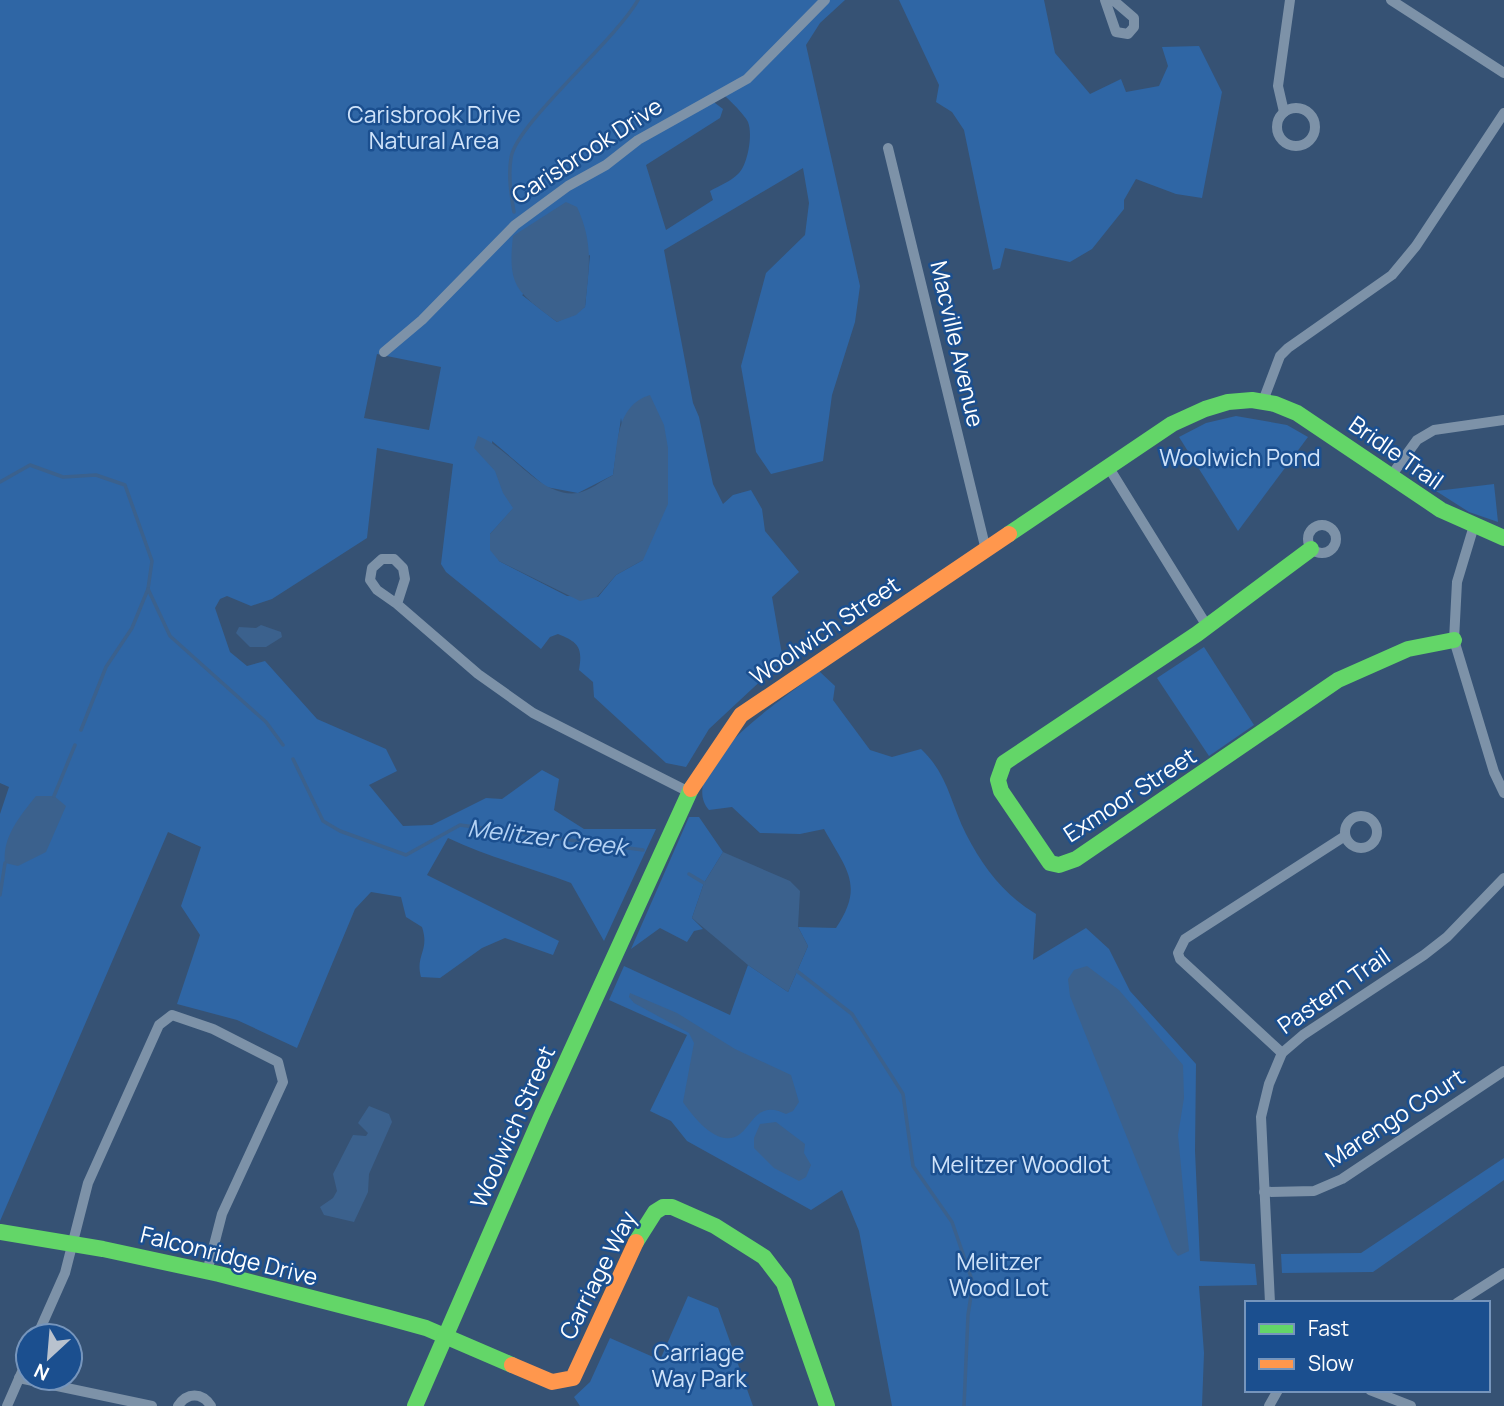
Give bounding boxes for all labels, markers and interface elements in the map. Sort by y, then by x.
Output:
street label: Carisbrook Drive [505,89,668,211]
park label: Carisbrook Drive Natural Area [347,98,521,156]
street label: Macville Avenue [923,258,993,430]
street label: Bridle Trail [1343,408,1450,496]
park label: Woolwich Pond [1159,441,1321,473]
street label: Woolwich Street [743,568,906,692]
street label: Exmoor Street [1057,739,1202,849]
water label: Melitzer Creek [466,810,632,863]
street label: Pastern Trail [1271,940,1396,1041]
street label: Woolwich Street [462,1040,562,1213]
street label: Marengo Court [1319,1060,1470,1174]
park label: Melitzer Woodlot [931,1148,1111,1180]
street label: Carriage Way [551,1205,643,1344]
street label: Falconridge Drive [137,1218,321,1293]
park label: Melitzer Wood Lot [949,1245,1049,1303]
legend [1245,1301,1490,1392]
text: Fast [1308,1314,1349,1342]
north arrow [14,1322,84,1392]
park label: Carriage Way Park [651,1336,747,1394]
text: Slow [1308,1349,1354,1377]
text: N [30,1358,53,1387]

